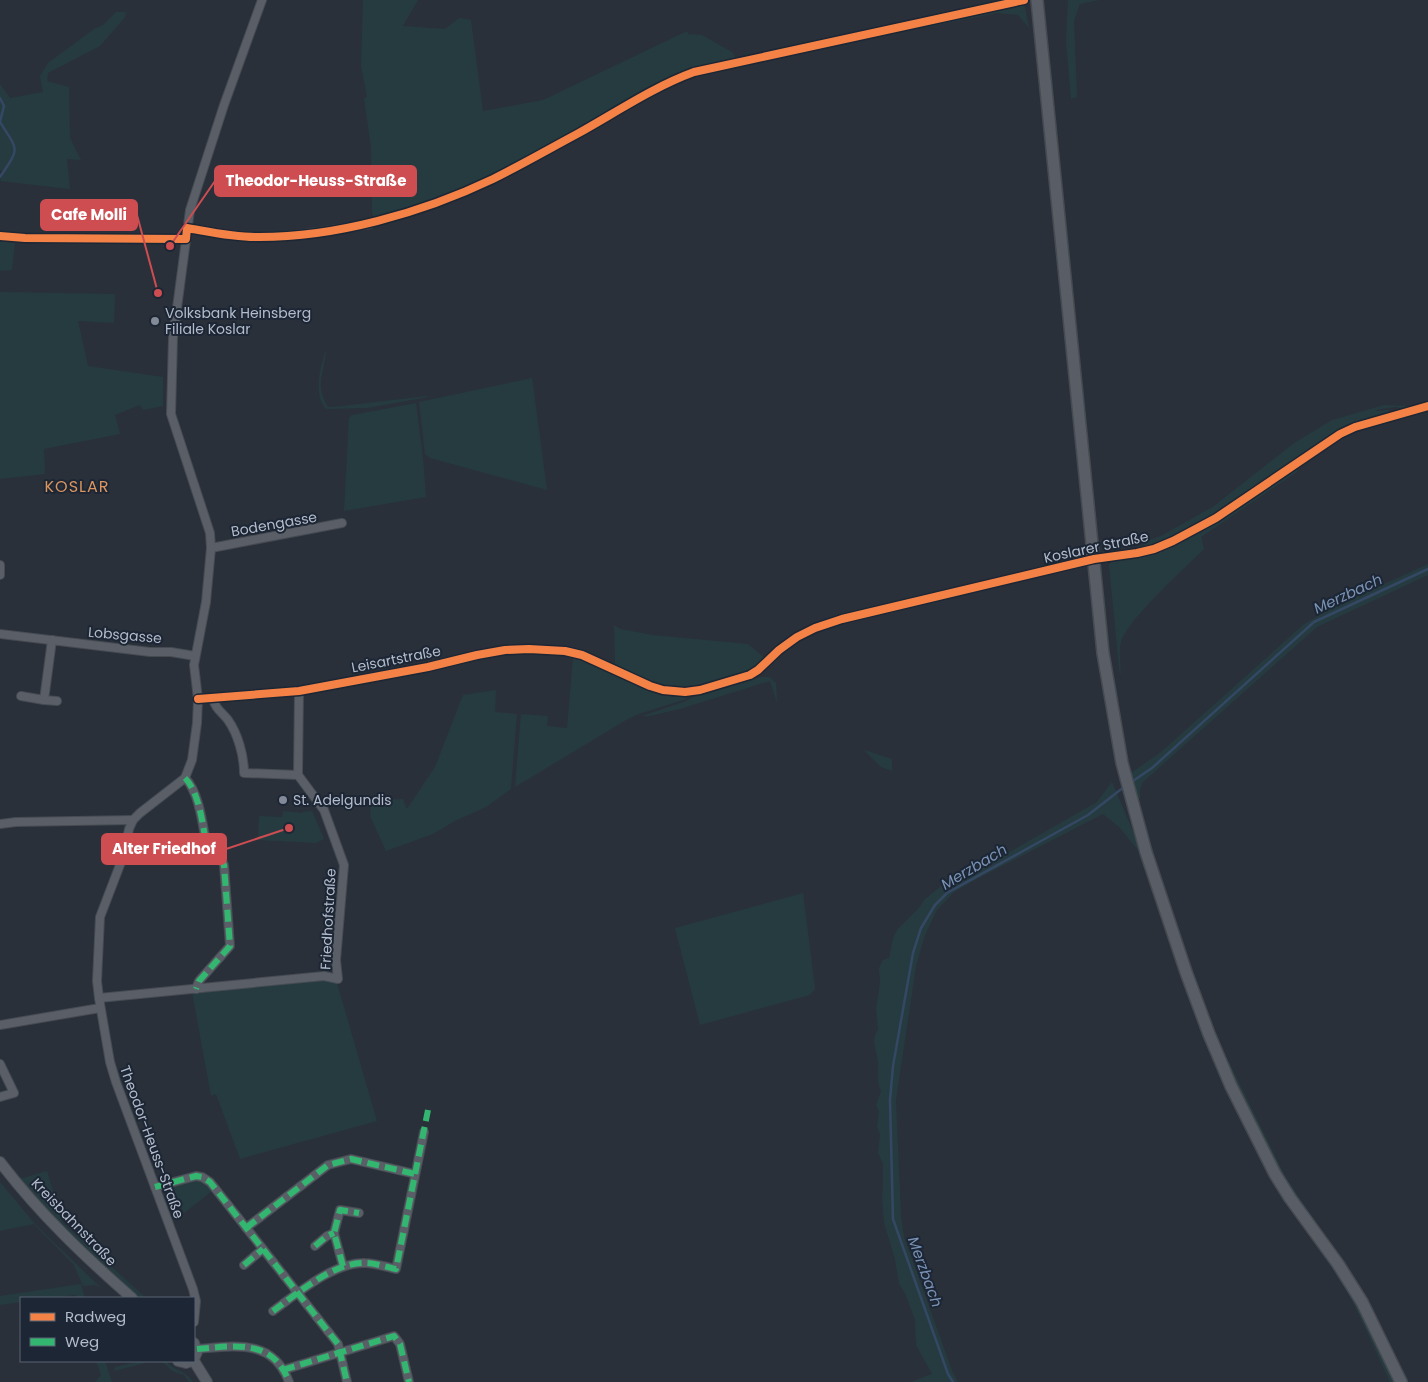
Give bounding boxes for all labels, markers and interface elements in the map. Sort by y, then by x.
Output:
callout: Theodor-Heuss-Straße [215,166,416,196]
text: Theodor-Heuss-Straße [226,170,406,191]
callout: Cafe Molli [41,200,137,230]
text: Cafe Molli [51,204,127,225]
place label: Volksbank Heinsberg Filiale Koslar [165,303,311,339]
marker: Volksbank Heinsberg Filiale Koslar [149,315,161,327]
district label: KOSLAR [45,475,109,498]
street label: Bodengasse [229,507,319,541]
street label: Koslarer Straße [1042,526,1151,568]
water label: Merzbach [1310,568,1386,619]
street label: Lobsgasse [87,622,163,648]
street label: Leisartstraße [350,640,443,677]
place label: St. Adelgundis [293,790,392,810]
marker: St. Adelgundis [277,794,289,806]
callout: Alter Friedhof [102,834,226,864]
text: Alter Friedhof [112,838,217,859]
water label: Merzbach [937,839,1011,895]
street label: Friedhofstraße [315,867,341,970]
street label: Theodor-Heuss-Straße [115,1063,189,1222]
street label: Kreisbahnstraße [27,1174,121,1271]
water label: Merzbach [903,1234,948,1310]
legend [20,1297,195,1362]
text: Radweg [65,1306,126,1327]
text: Weg [65,1331,99,1352]

